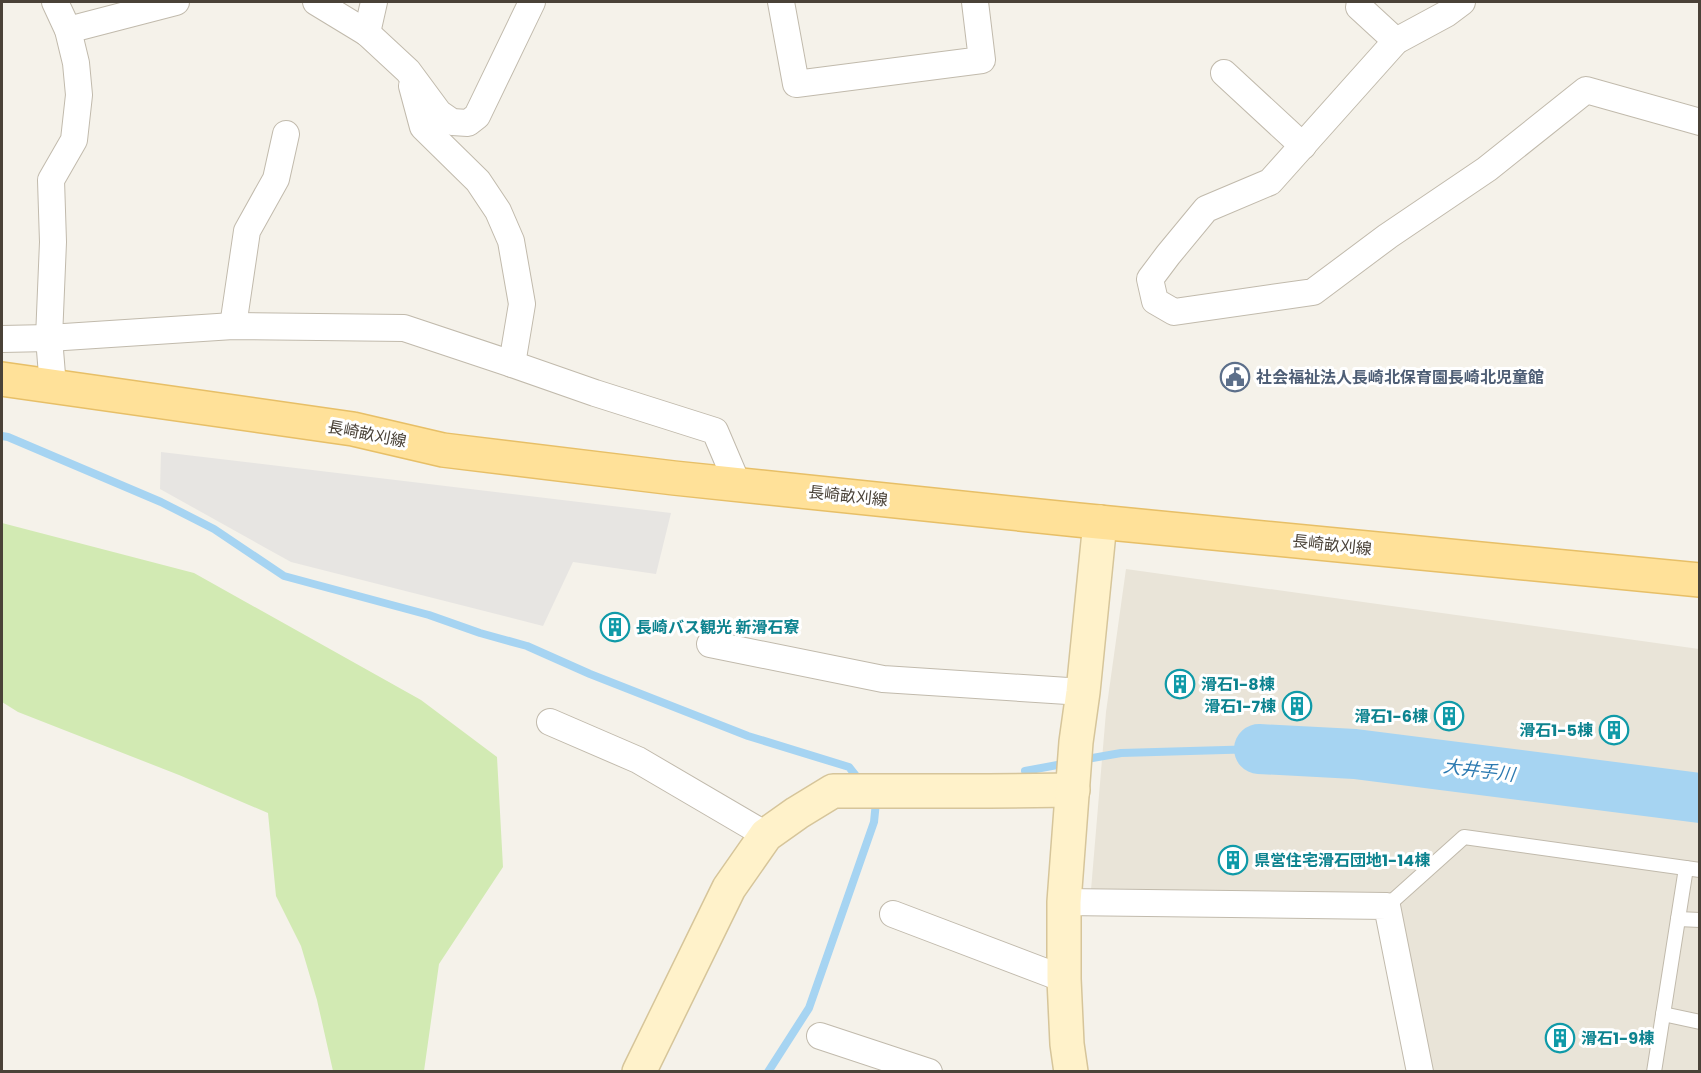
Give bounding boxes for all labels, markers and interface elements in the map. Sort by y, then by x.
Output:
public building icon: 社会福祉法人長崎北保育園長崎北児童館 [1219,361,1251,393]
place label: 社会福祉法人長崎北保育園長崎北児童館 [1256,366,1544,389]
street label: 長崎畝刈線 [326,415,408,453]
street label: 長崎畝刈線 [807,480,889,512]
street label: 長崎畝刈線 [1291,529,1373,561]
building icon: 長崎バス観光 新滑石寮 [599,611,631,643]
place label: 長崎バス観光 新滑石寮 [636,616,799,639]
building icon: 滑石1-8棟 [1164,668,1196,700]
place label: 滑石1-8棟 [1201,673,1275,696]
building icon: 滑石1-7棟 [1281,690,1313,722]
place label: 滑石1-7棟 [1204,695,1276,718]
building icon: 滑石1-6棟 [1433,700,1465,732]
place label: 滑石1-6棟 [1355,705,1428,728]
building icon: 滑石1-5棟 [1598,714,1630,746]
place label: 滑石1-5棟 [1519,719,1593,742]
water label: 大井手川 [1442,753,1518,787]
building icon: 県営住宅滑石団地1-14棟 [1217,844,1249,876]
place label: 県営住宅滑石団地1-14棟 [1254,849,1430,872]
building icon: 滑石1-9棟 [1544,1022,1576,1054]
place label: 滑石1-9棟 [1581,1027,1654,1050]

